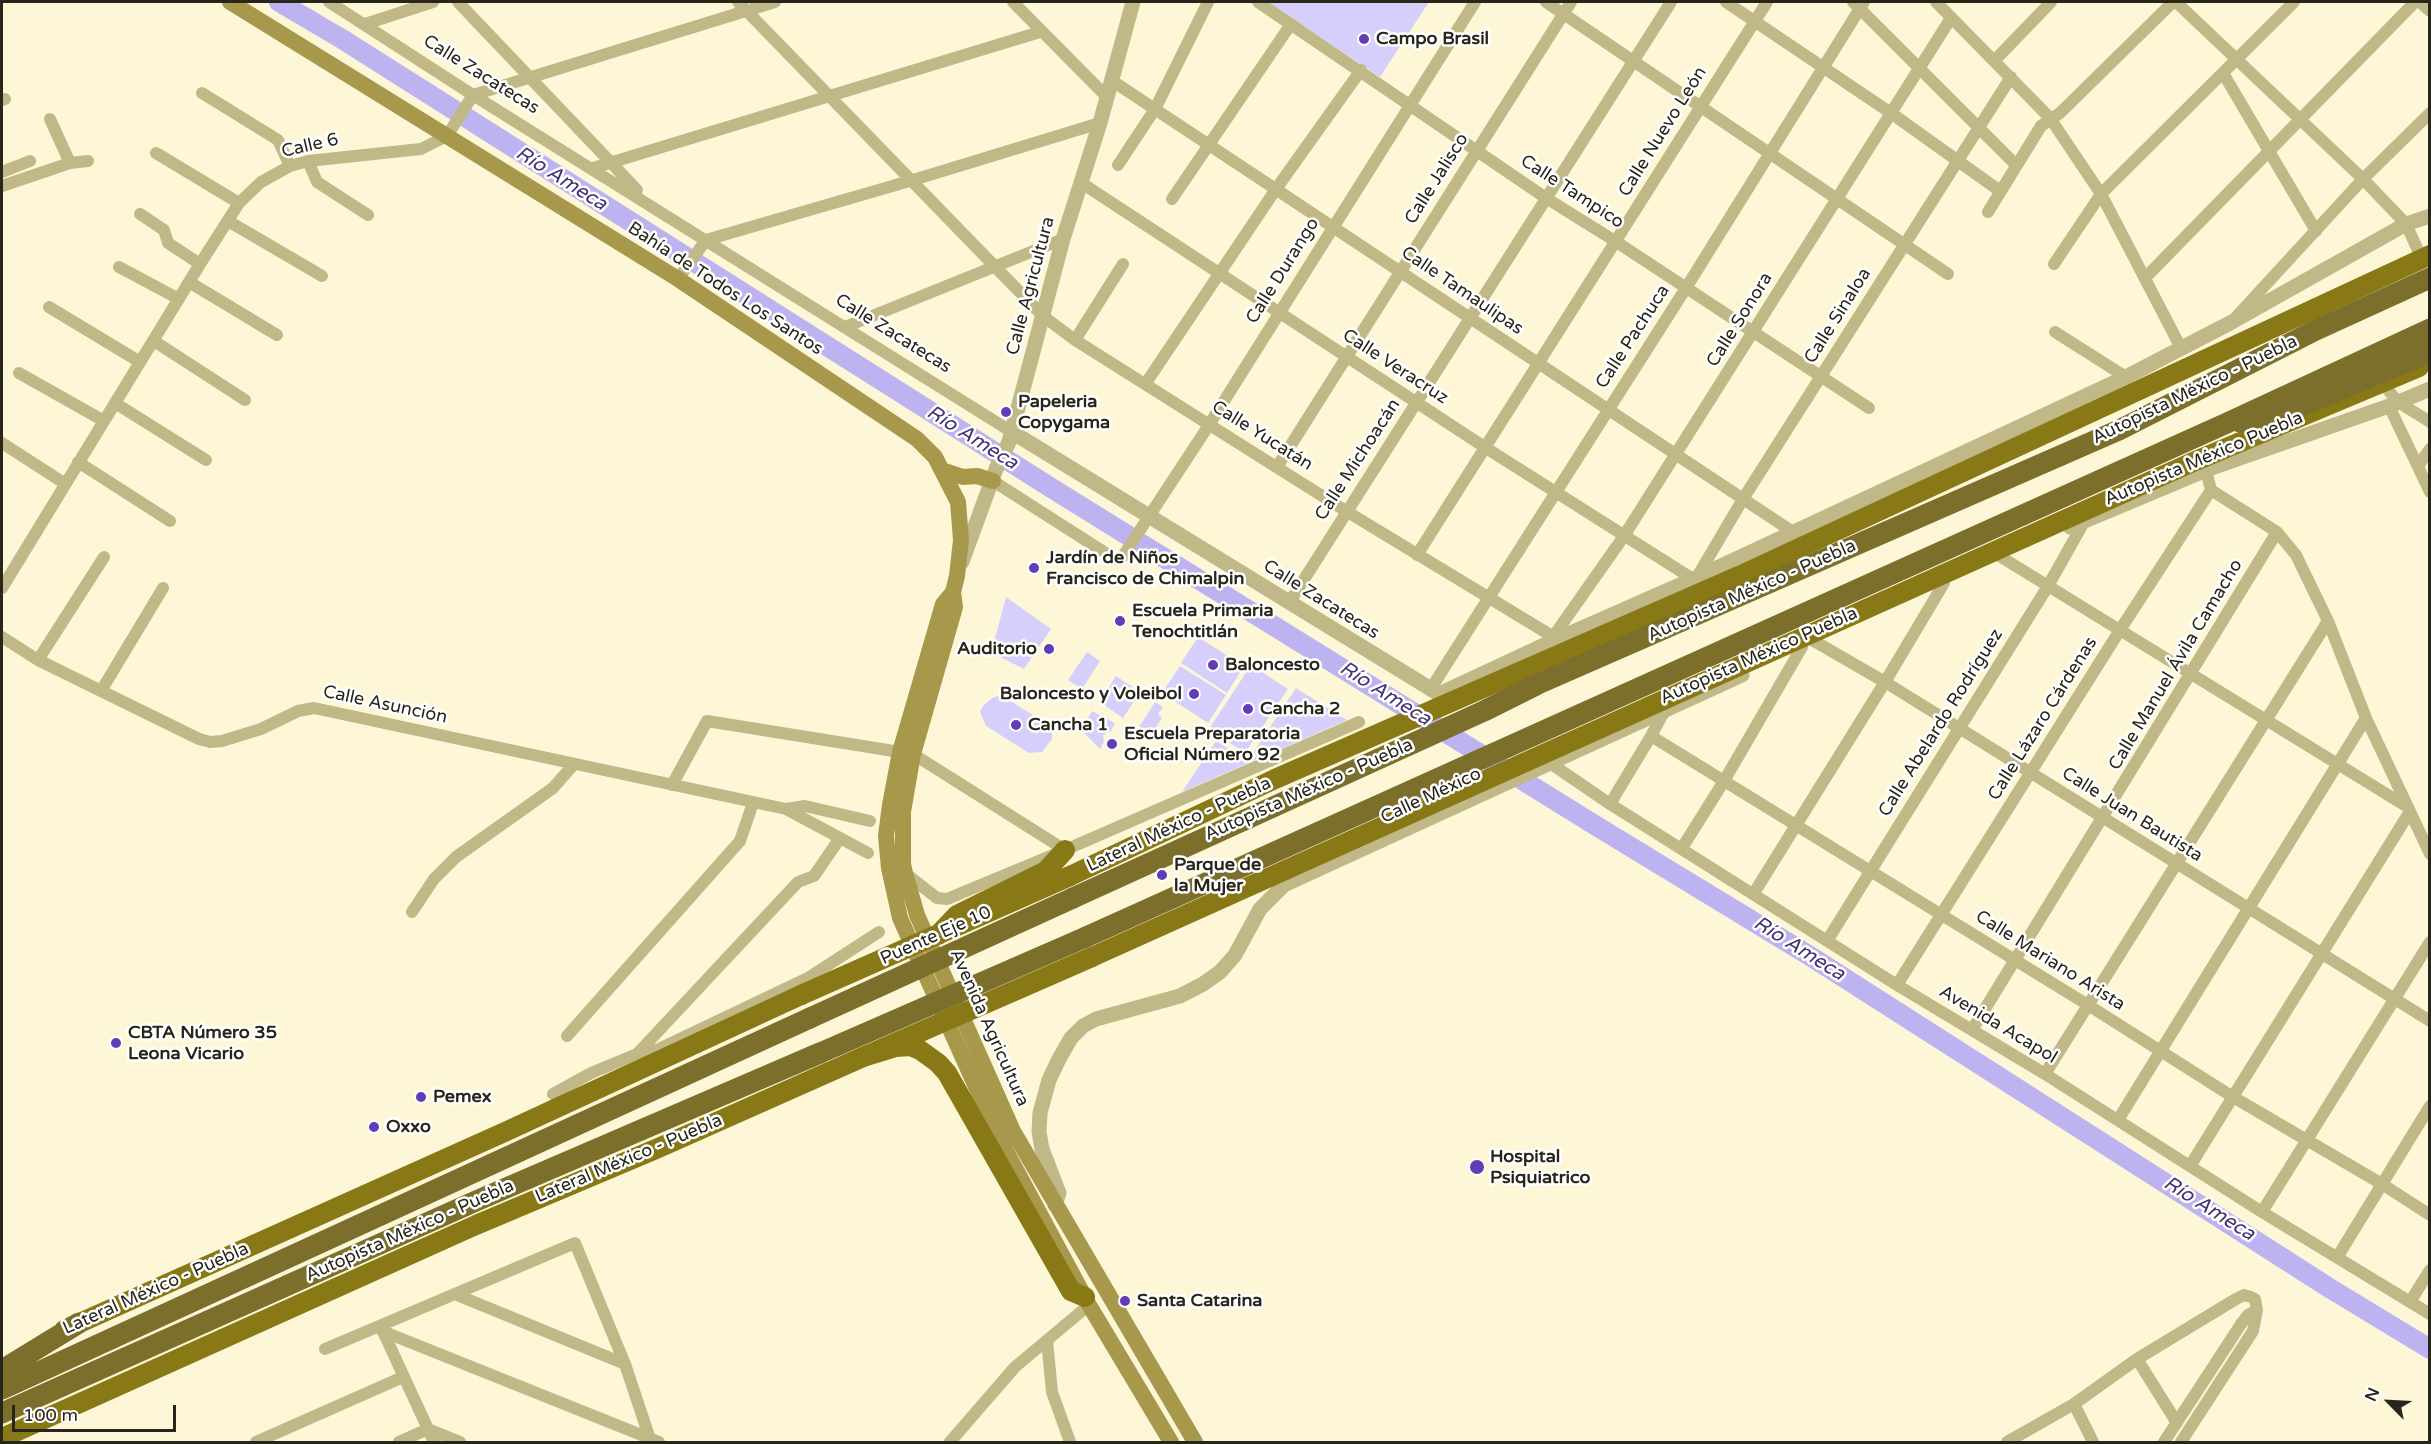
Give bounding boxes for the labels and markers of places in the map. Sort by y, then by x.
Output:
place label: Campo Brasil [1376,28,1489,50]
marker: Campo Brasil [1357,32,1371,46]
place label: Papeleria Copygama [1018,391,1110,434]
marker: Papeleria Copygama [999,405,1013,419]
place label: Jardín de Niños Francisco de Chimalpin [1046,547,1244,590]
marker: Jardín de Niños Francisco de Chimalpin [1027,561,1041,575]
place label: Escuela Primaria Tenochtitlán [1132,600,1273,642]
marker: Escuela Primaria Tenochtitlán [1113,614,1127,628]
place label: Auditorio [957,638,1037,660]
marker: Auditorio [1042,642,1056,656]
place label: Baloncesto [1225,654,1320,676]
marker: Baloncesto [1206,658,1220,672]
place label: Baloncesto y Voleibol [1000,683,1182,705]
marker: Baloncesto y Voleibol [1187,687,1201,701]
place label: Cancha 2 [1260,698,1340,720]
marker: Cancha 2 [1241,702,1255,716]
place label: Cancha 1 [1028,714,1108,736]
marker: Cancha 1 [1009,718,1023,732]
place label: Escuela Preparatoria Oficial Número 92 [1124,723,1300,766]
marker: Escuela Preparatoria Oficial Número 92 [1105,737,1119,751]
place label: Parque de la Mujer [1174,854,1261,896]
marker: Parque de la Mujer [1155,868,1169,882]
place label: CBTA Número 35 Leona Vicario [128,1022,277,1064]
marker: CBTA Número 35 Leona Vicario [109,1036,123,1050]
place label: Pemex [433,1086,491,1108]
marker: Pemex [414,1090,428,1104]
place label: Oxxo [386,1116,431,1138]
marker: Oxxo [367,1120,381,1134]
place label: Hospital Psiquiatrico [1490,1146,1591,1188]
marker: Hospital Psiquiatrico [1468,1158,1486,1176]
place label: Santa Catarina [1137,1290,1262,1312]
marker: Santa Catarina [1118,1294,1132,1308]

